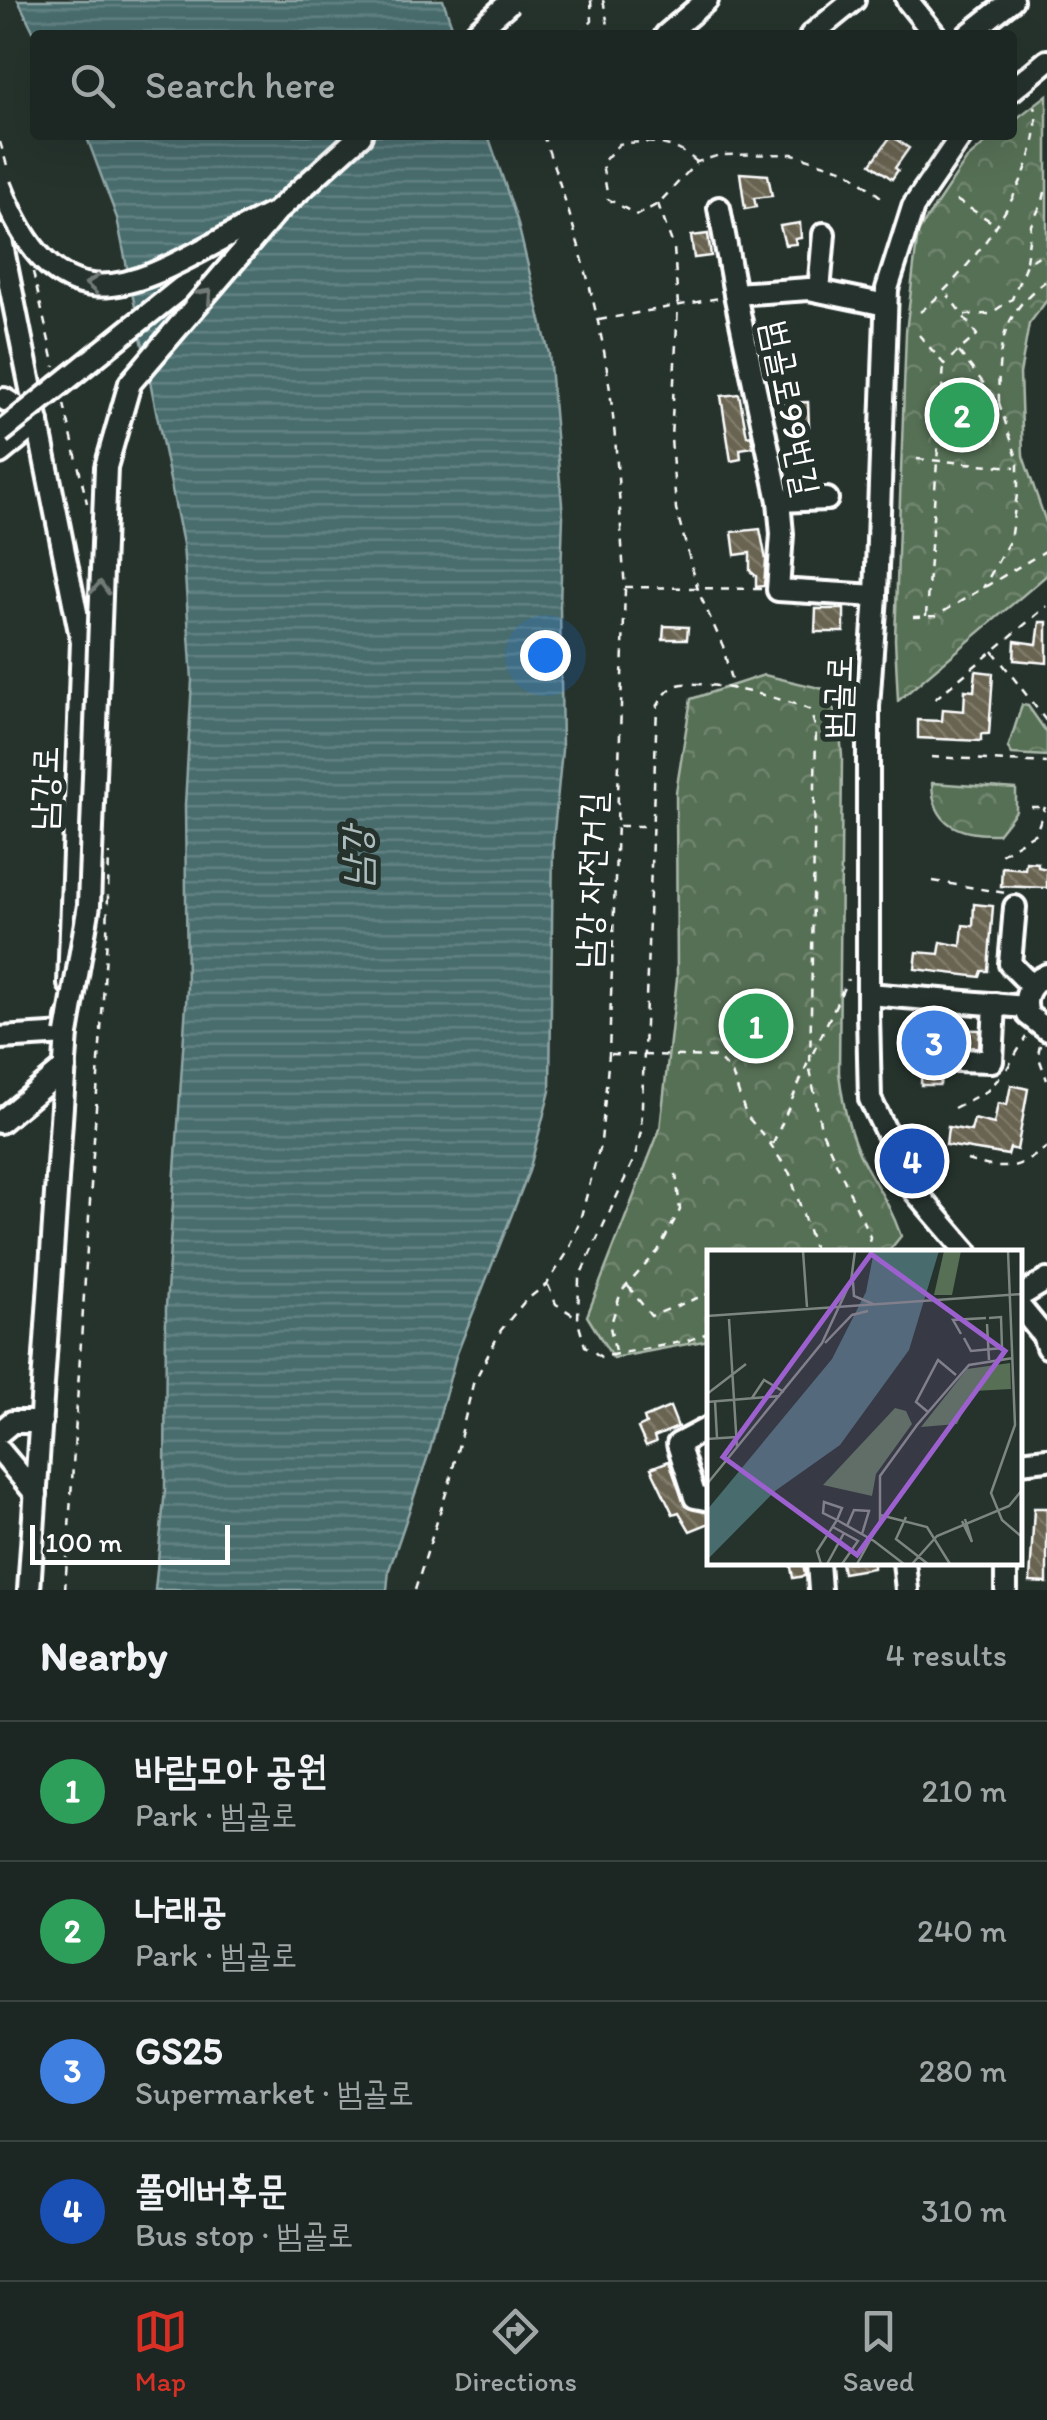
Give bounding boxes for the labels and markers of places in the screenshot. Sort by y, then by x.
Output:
pin: 2 [930,378,994,452]
pin: 1 [724,988,788,1064]
pin: 3 [902,1006,966,1080]
pin: 4 [880,1124,944,1198]

